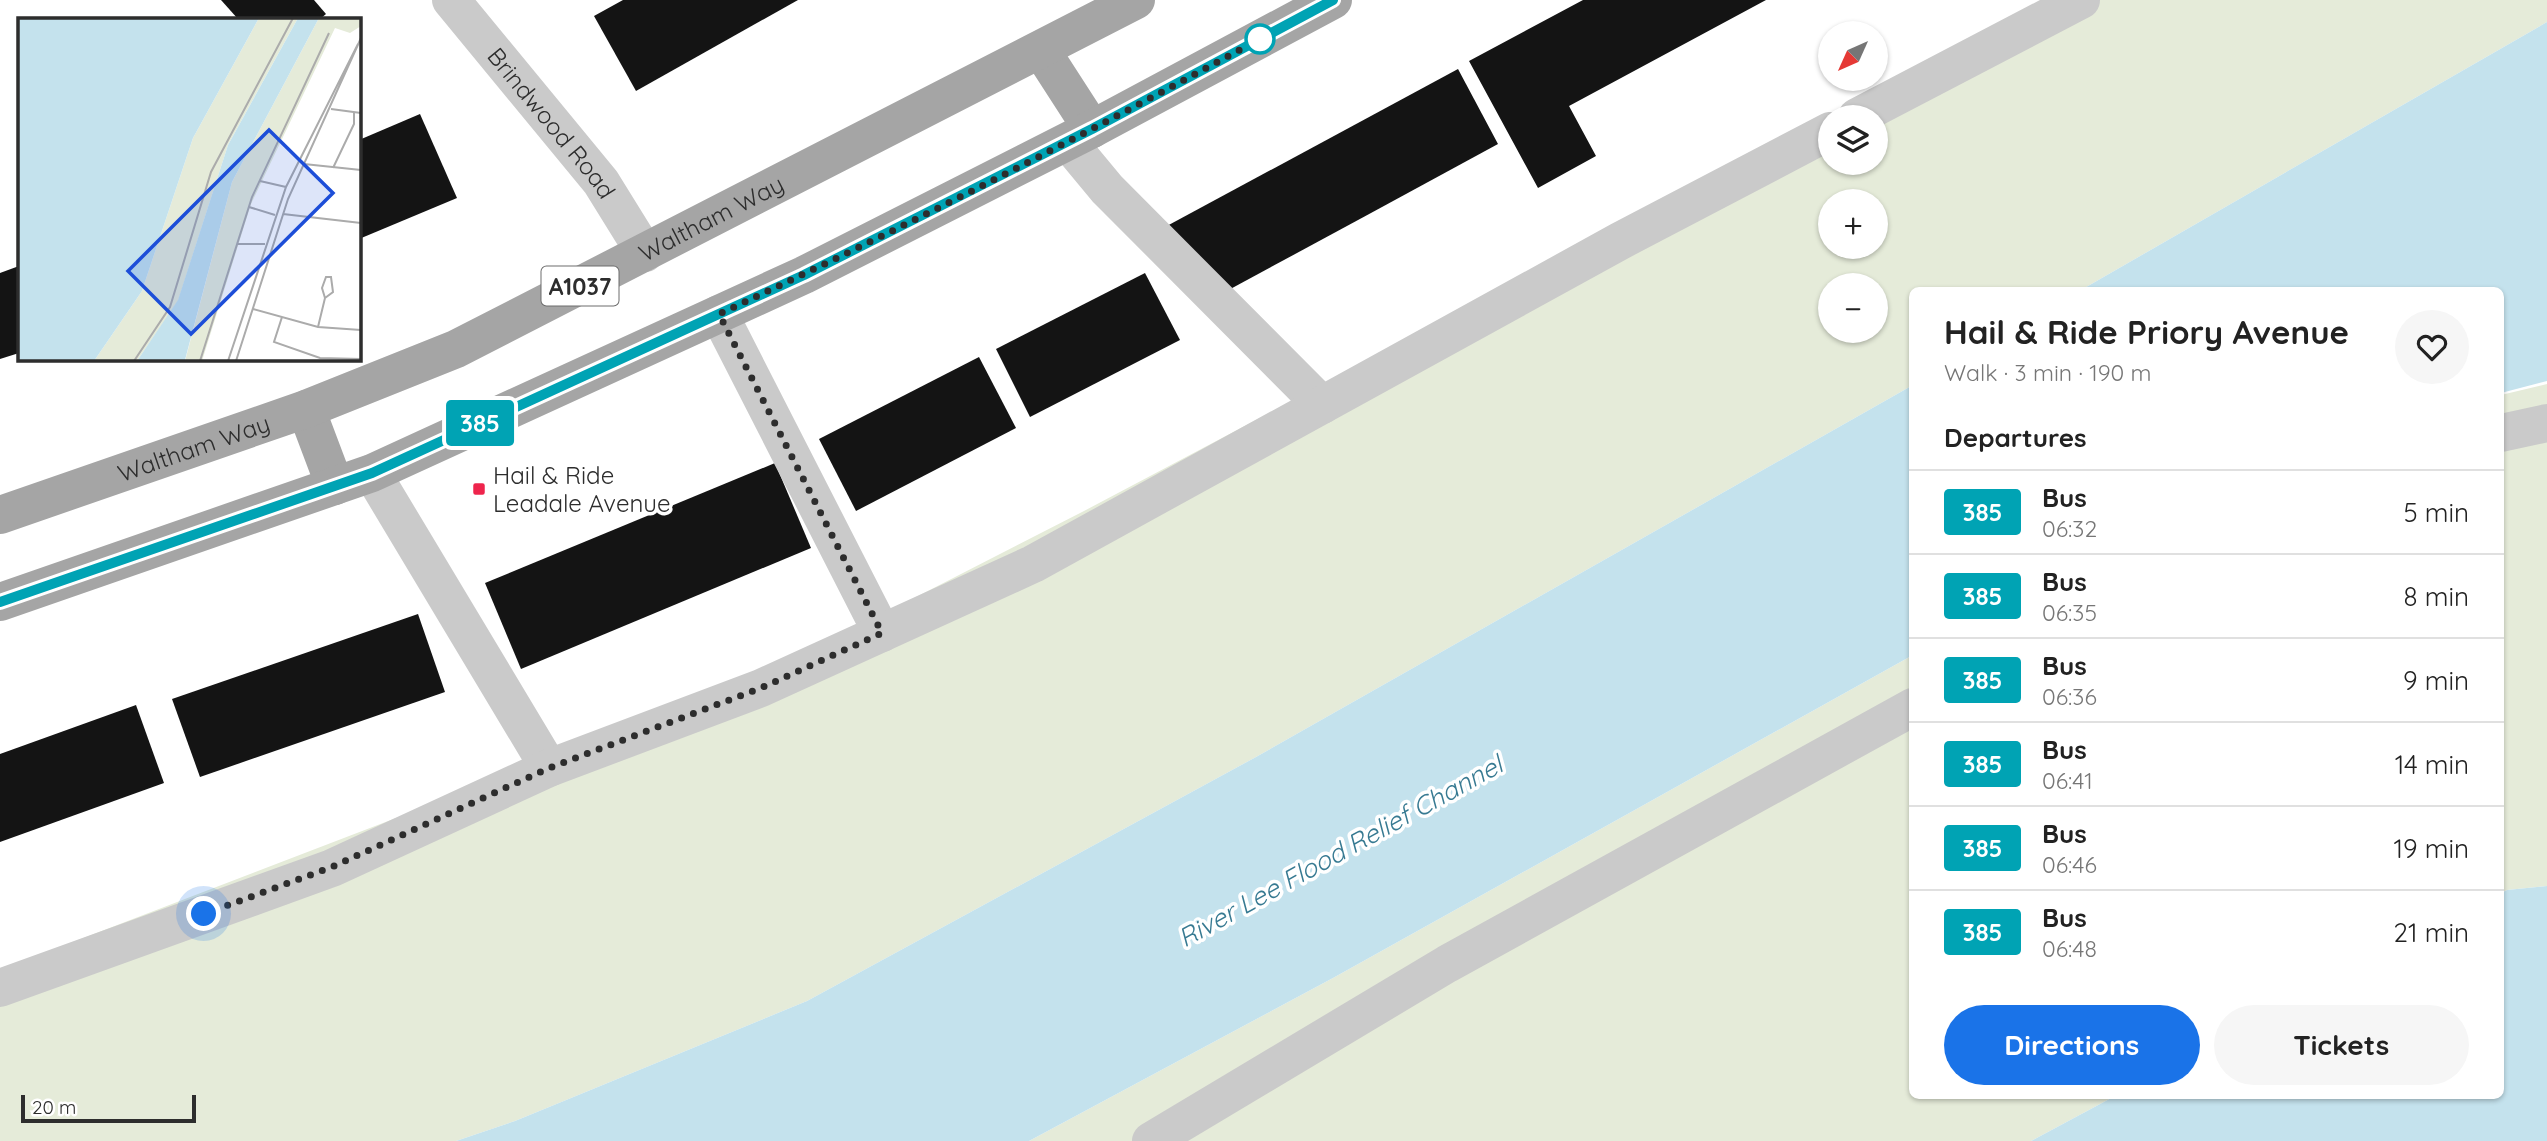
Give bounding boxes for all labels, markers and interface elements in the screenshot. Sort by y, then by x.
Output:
inset map [18,18,360,360]
north arrow [1818,21,1888,91]
map controls [1818,21,1888,343]
unlabelled marker [1245,24,1275,54]
street label: Brindwood Road [481,41,622,204]
button: layers [1818,105,1888,175]
street label: Waltham Way [633,169,789,268]
button: + [1818,189,1888,259]
road number: A1037 [542,266,618,306]
button: − [1818,273,1888,343]
button: heart [2395,310,2469,384]
text: Hail & Ride Priory Avenue [1944,311,2349,352]
text: Walk · 3 min · 190 m [1944,358,2151,387]
line badge: 385 [440,400,520,446]
street label: Waltham Way [114,408,274,488]
text: 385 [460,408,500,438]
text: Departures [1944,421,2087,454]
place label: Hail & Ride Leadale Avenue [493,460,671,518]
marker: Hail & Ride Leadale Avenue [471,481,487,497]
text: Bus [2042,481,2087,514]
text: 5 min [2403,496,2469,529]
text: 385 [1963,497,2002,527]
text: 06:32 [2042,514,2097,543]
text: Bus [2042,565,2087,598]
text: 8 min [2404,580,2469,613]
text: 385 [1963,581,2002,611]
text: 06:35 [2042,598,2097,627]
text: Bus [2042,649,2087,682]
text: 9 min [2403,664,2469,697]
text: 385 [1963,665,2002,695]
text: 06:36 [2042,682,2097,711]
text: Bus [2042,733,2087,766]
water label: River Lee Flood Relief Channel [1172,746,1511,954]
text: 14 min [2395,748,2469,781]
text: 385 [1963,749,2002,779]
text: 06:41 [2042,766,2093,795]
text: Bus [2042,817,2087,850]
text: 19 min [2393,832,2469,865]
text: 385 [1963,833,2002,863]
text: 06:46 [2042,850,2097,879]
your location [186,896,221,931]
text: Bus [2042,901,2087,934]
text: 21 min [2394,916,2469,949]
text: 385 [1963,917,2002,947]
text: 06:48 [2042,934,2097,963]
button: Directions [1944,1005,2200,1085]
button: Tickets [2214,1005,2469,1085]
scale bar [21,1092,196,1124]
text: 20 m [32,1095,76,1119]

